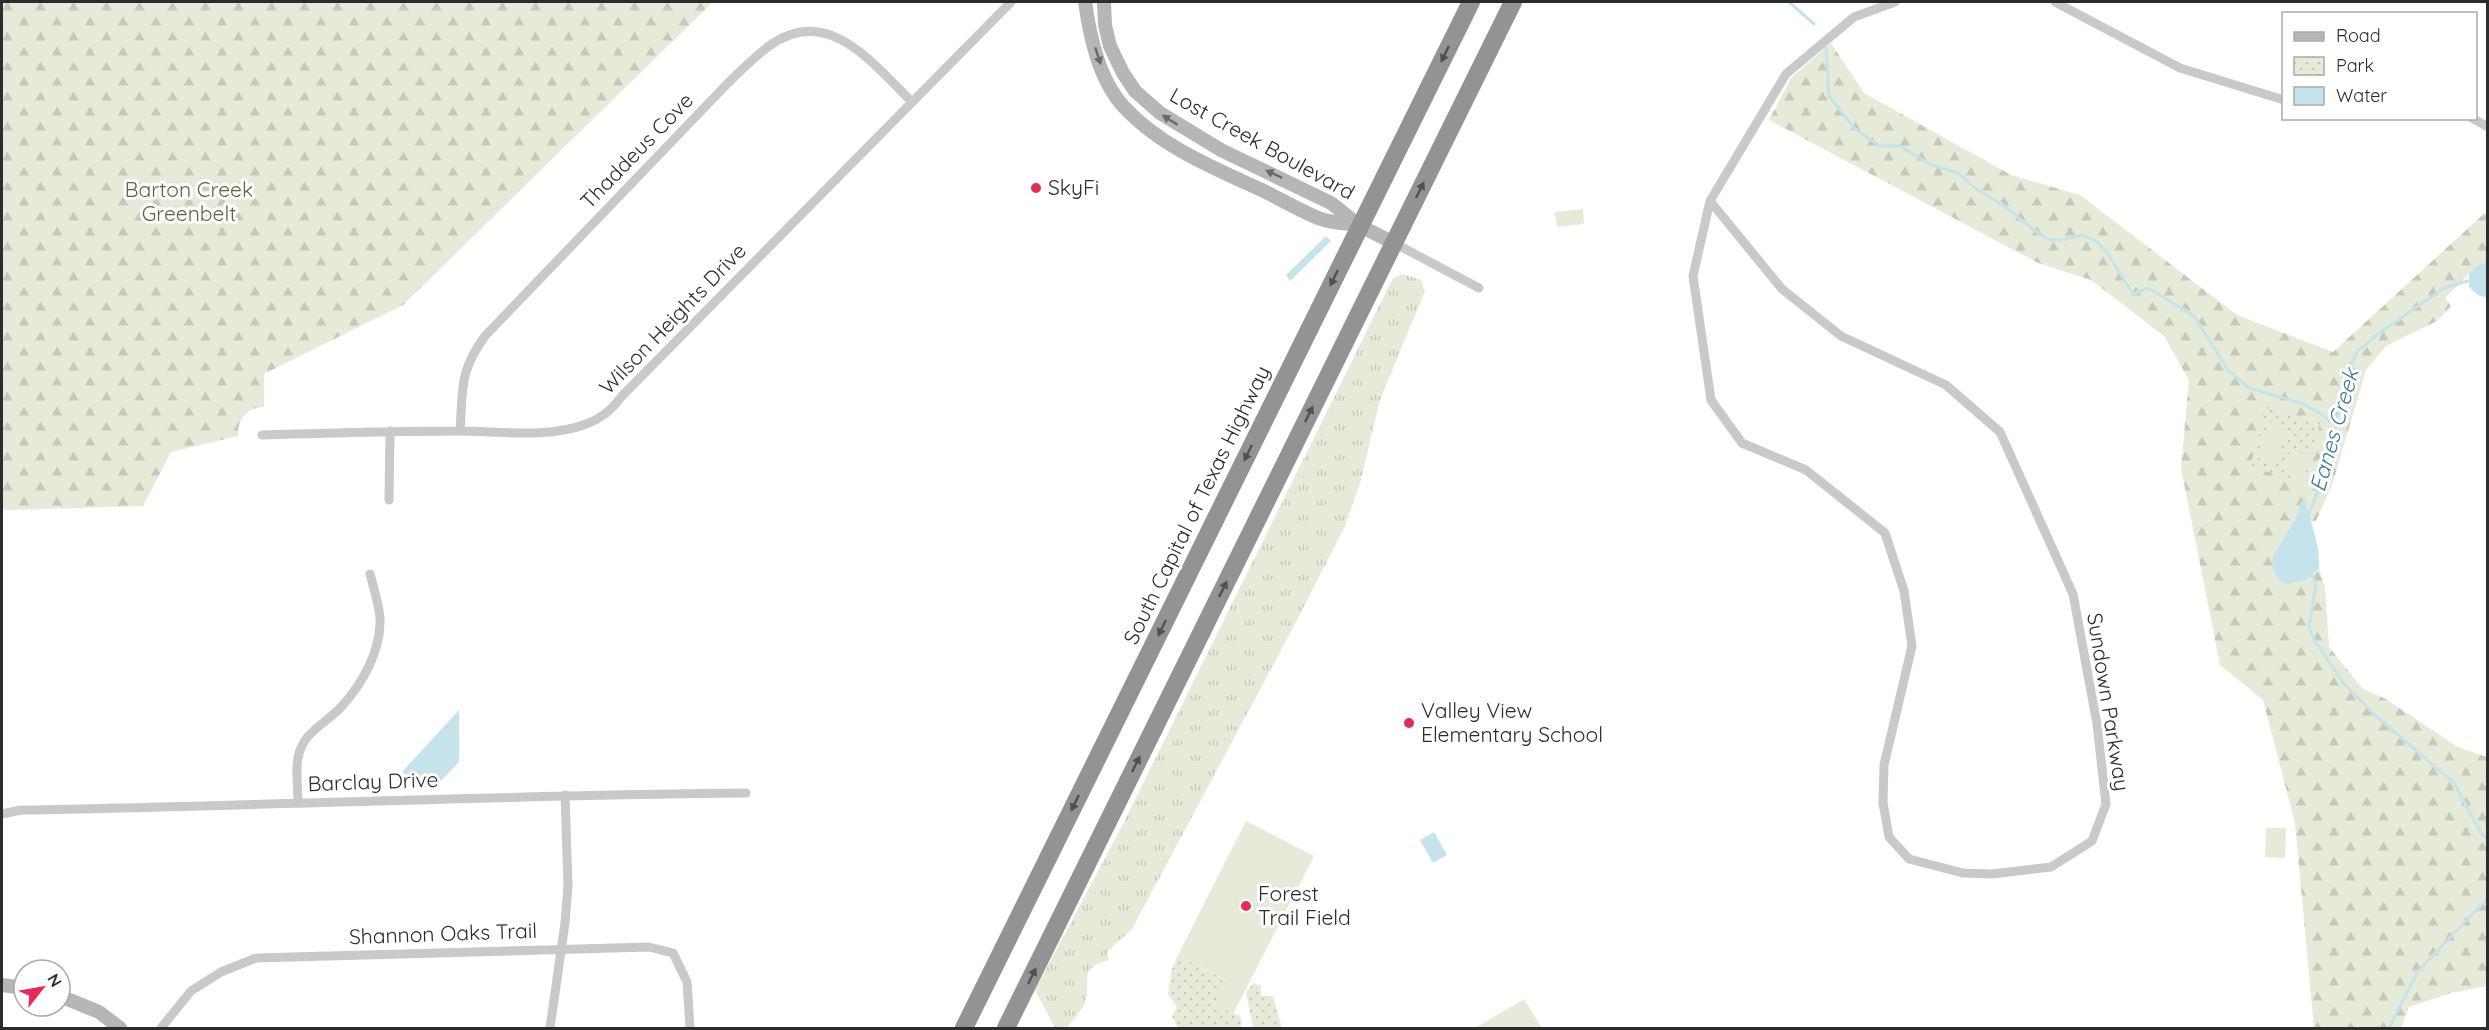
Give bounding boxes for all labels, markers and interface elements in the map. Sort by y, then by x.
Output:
legend [2282,12,2477,120]
text: Road [2336,24,2381,47]
one-way arrow [1440,46,1450,63]
one-way arrow [1094,47,1103,65]
text: Park [2336,54,2374,77]
street label: Lost Creek Boulevard [1165,81,1359,205]
text: Water [2336,84,2387,107]
street label: Thaddeus Cove [574,87,698,214]
one-way arrow [1163,114,1179,126]
one-way arrow [1266,170,1283,179]
place label: SkyFi [1048,174,1099,200]
park label: Barton Creek Greenbelt [125,176,253,226]
marker: SkyFi [1029,181,1043,195]
one-way arrow [1415,182,1425,199]
street label: Wilson Heights Drive [593,237,751,399]
one-way arrow [1329,270,1339,287]
street label: South Capital of Texas Highway [1117,361,1275,648]
water label: Eanes Creek [2303,363,2365,495]
one-way arrow [1304,405,1314,423]
one-way arrow [1243,445,1253,462]
one-way arrow [1218,580,1227,597]
street label: Sundown Parkway [2082,611,2136,793]
one-way arrow [1157,619,1167,637]
place label: Valley View Elementary School [1421,697,1603,747]
marker: Valley View Elementary School [1402,716,1416,730]
one-way arrow [1132,755,1141,772]
street label: Barclay Drive [307,766,439,796]
one-way arrow [1071,794,1080,811]
place label: Forest Trail Field [1258,880,1351,930]
marker: Forest Trail Field [1239,899,1253,913]
street label: Shannon Oaks Trail [349,917,537,949]
north arrow [12,958,72,1018]
one-way arrow [1026,967,1036,985]
text: N [43,970,66,990]

